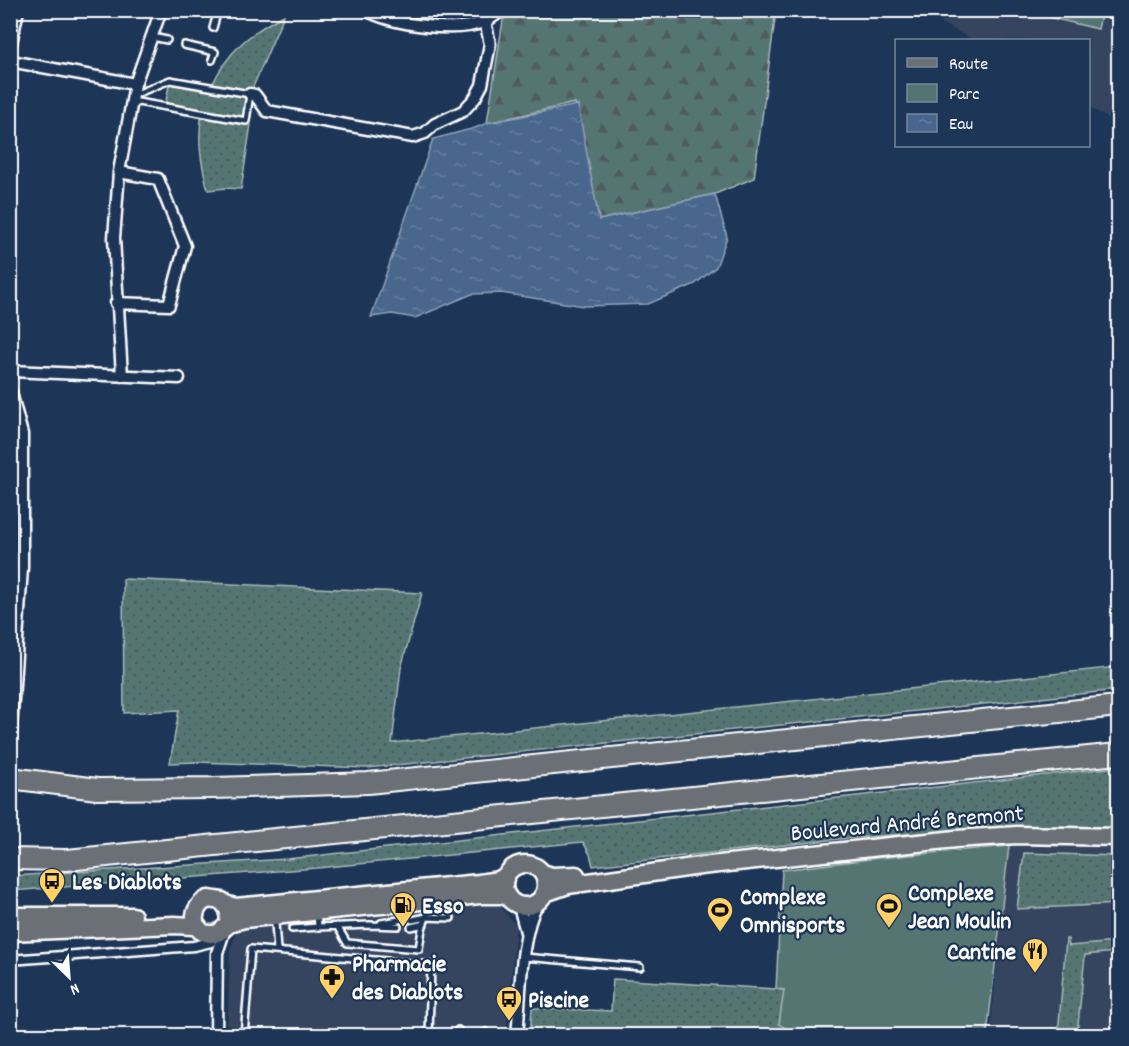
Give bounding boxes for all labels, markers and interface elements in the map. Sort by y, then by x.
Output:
legend [895,39,1090,147]
text: Route [949,53,988,78]
text: Parc [949,83,980,108]
text: Eau [949,113,973,138]
street label: Boulevard André Bremont [789,798,1025,852]
bus stop icon: Les Diablots [37,866,67,904]
place label: Les Diablots [72,867,182,901]
place label: Complexe Jean Moulin [908,878,1011,940]
place label: Complexe Omnisports [740,882,845,944]
fuel station icon: Esso [388,890,418,928]
place label: Esso [422,891,464,925]
sports icon: Complexe Jean Moulin [874,891,904,929]
sports icon: Complexe Omnisports [705,895,735,933]
restaurant icon: Cantine [1020,936,1050,974]
place label: Cantine [947,937,1016,971]
north arrow [39,947,99,1007]
place label: Pharmacie des Diablots [352,949,463,1011]
pharmacy icon: Pharmacie des Diablots [317,962,347,1000]
text: N [66,976,83,1000]
bus stop icon: Piscine [494,984,524,1022]
place label: Piscine [528,985,590,1019]

